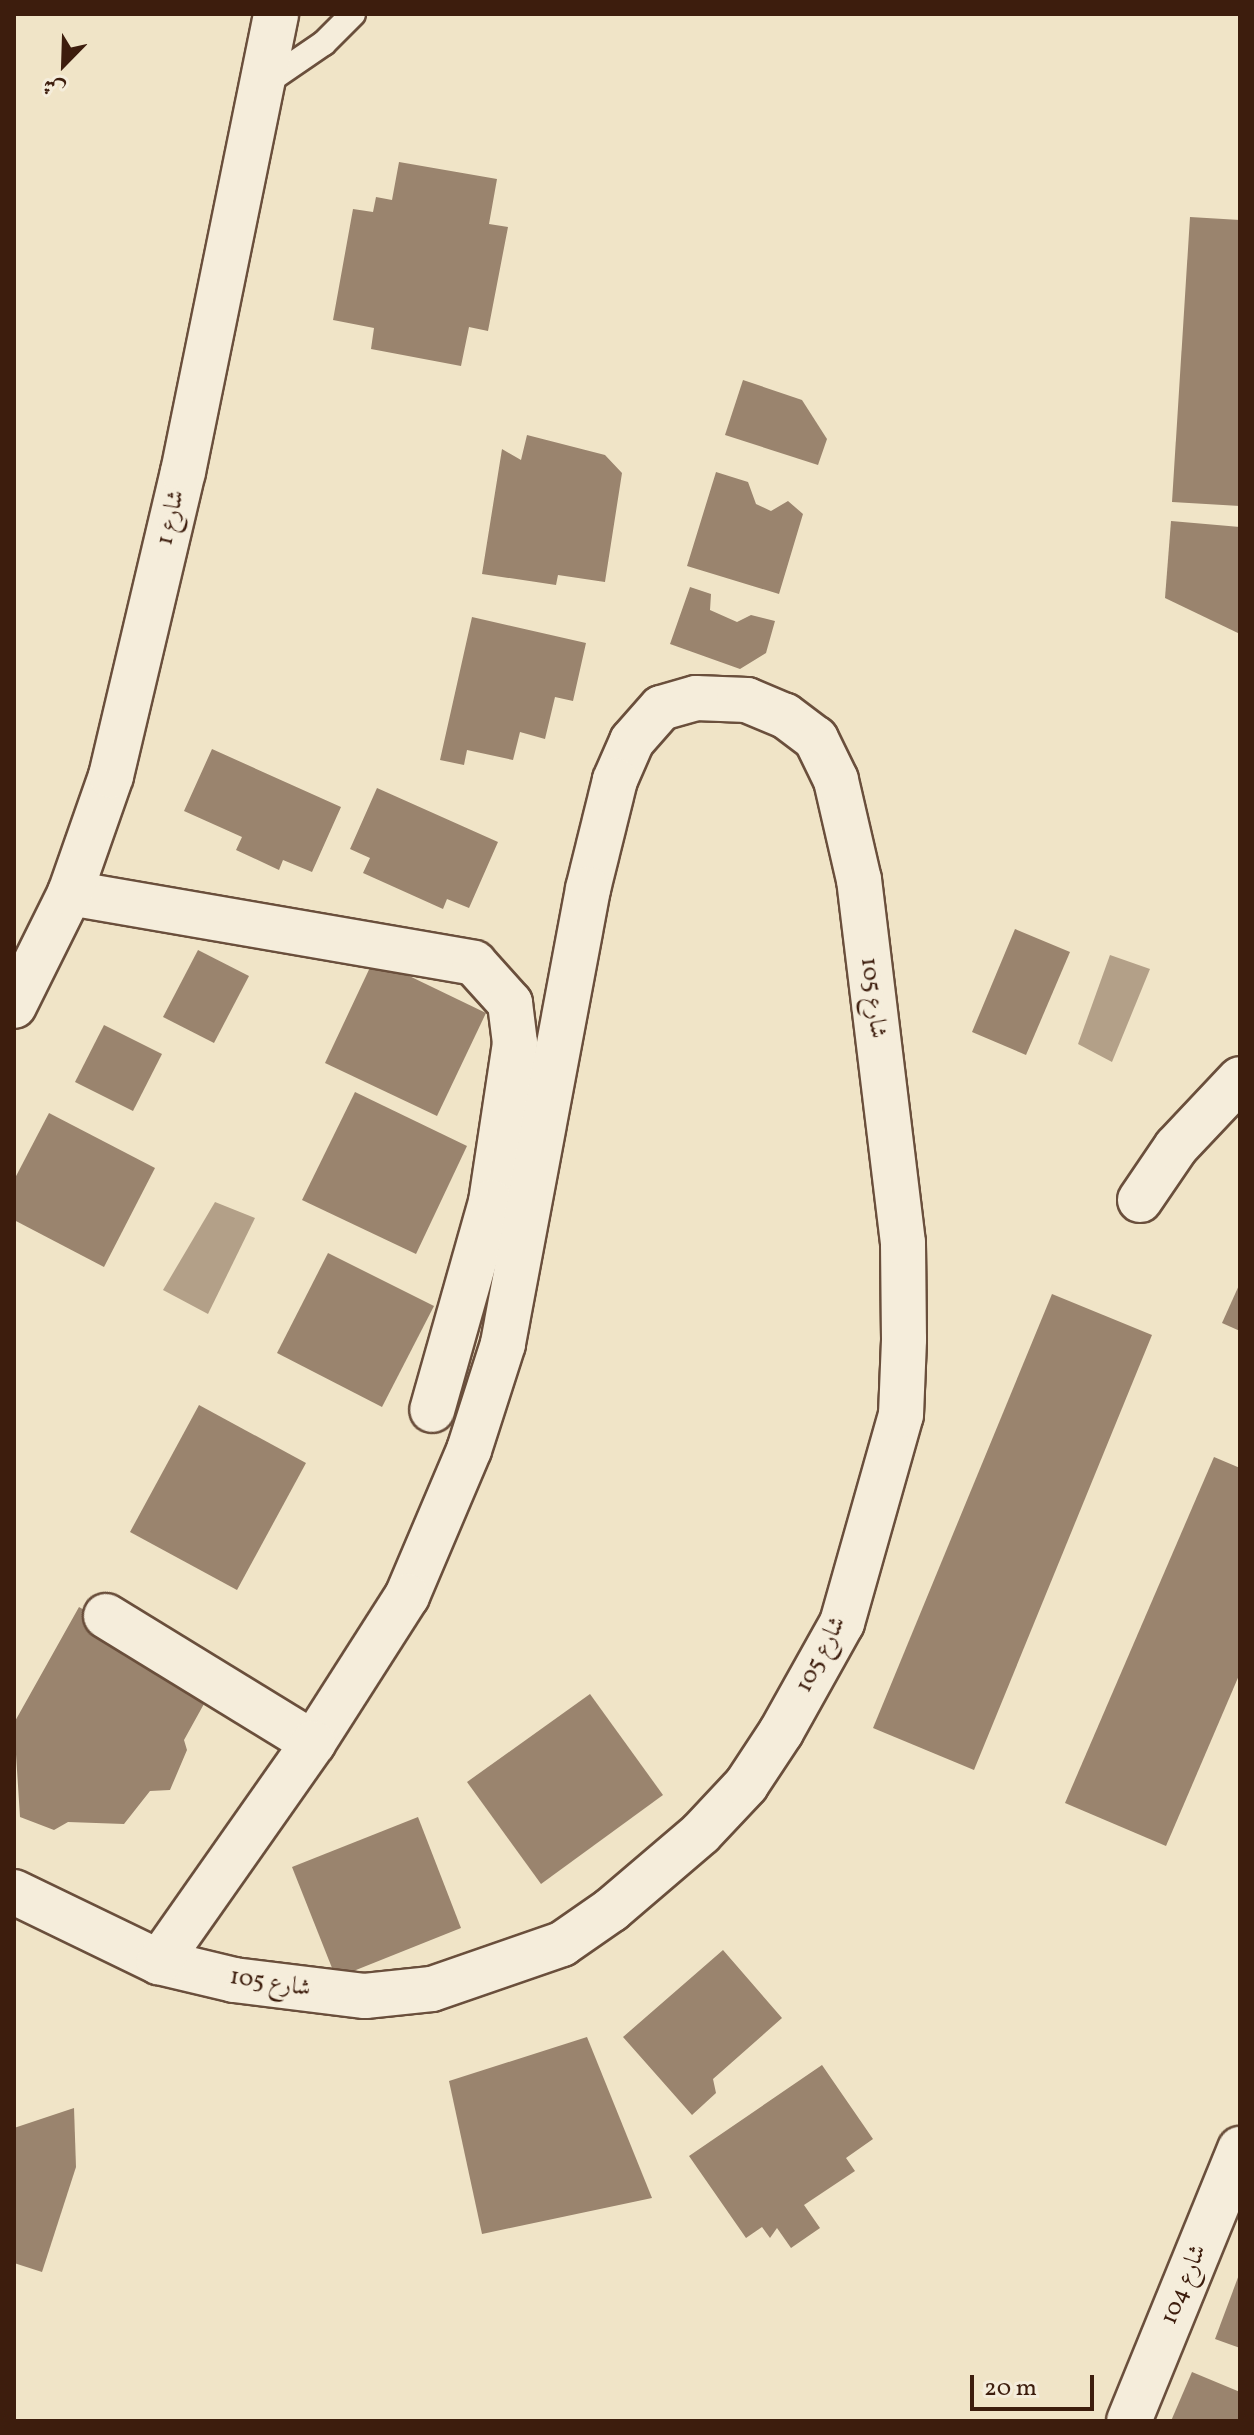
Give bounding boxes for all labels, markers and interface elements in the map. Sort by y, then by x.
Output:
north arrow [24,24,104,104]
text: ش [38,68,71,105]
street label: شارع 1 [152,488,192,548]
street label: شارع 105 [853,956,891,1040]
street label: شارع 105 [791,1612,853,1698]
street label: شارع 105 [227,1963,313,2005]
street label: شارع 104 [1156,2241,1214,2329]
scale bar [974,2359,1098,2409]
text: 20 m [984,2372,1037,2406]

